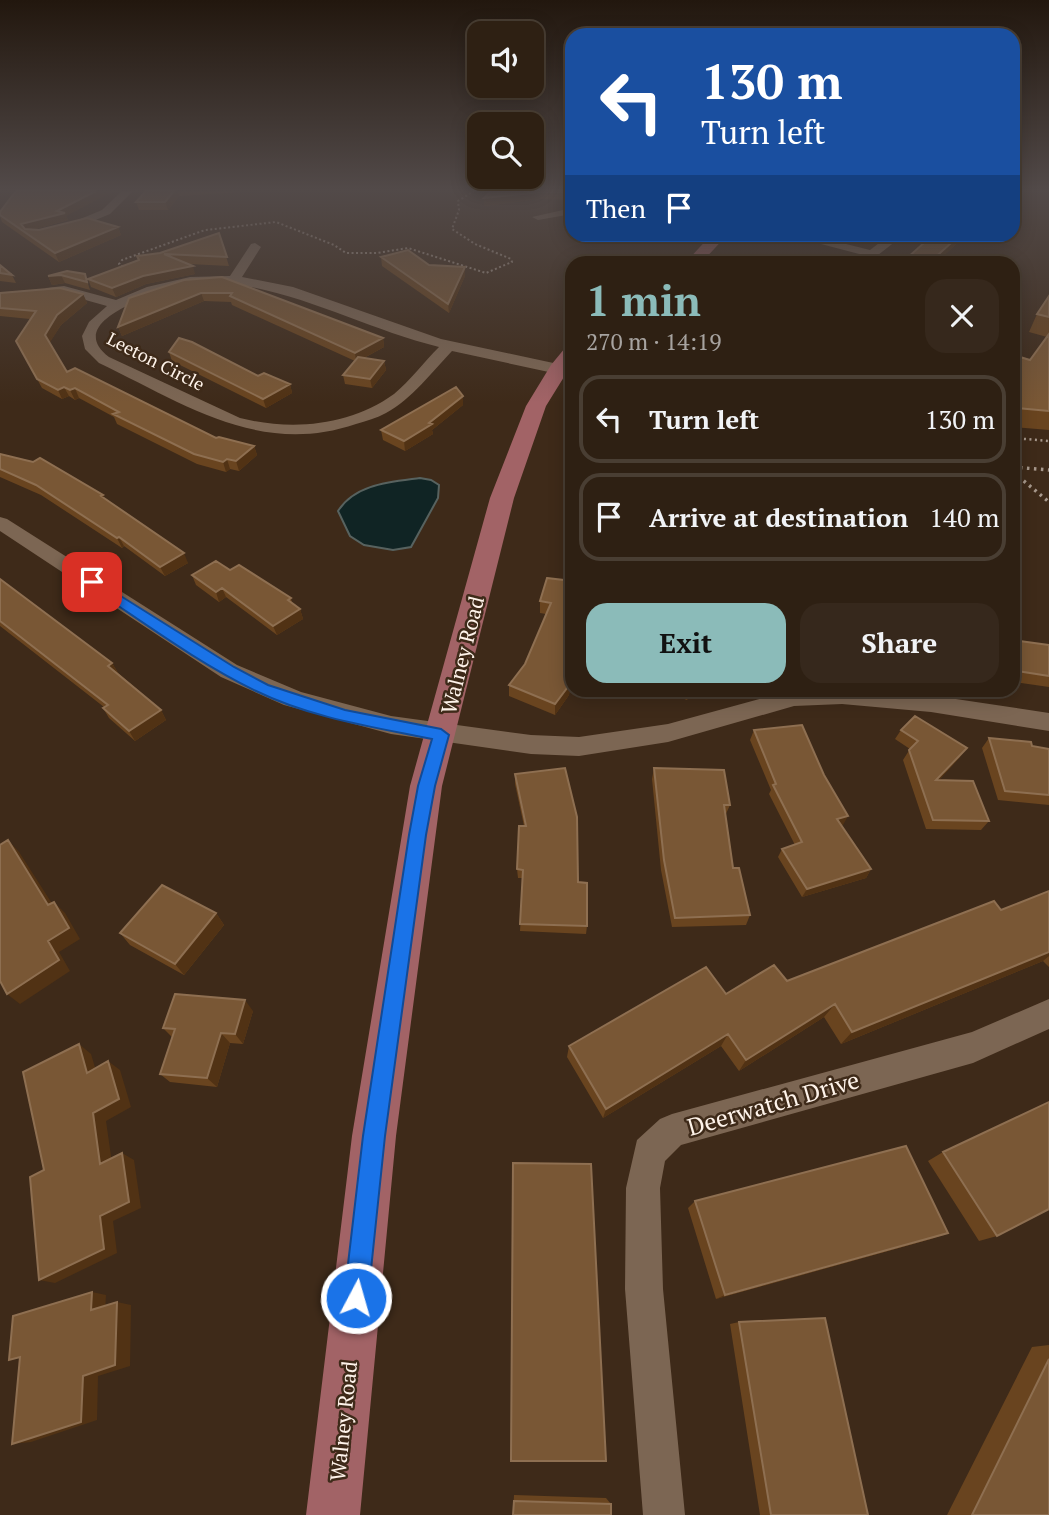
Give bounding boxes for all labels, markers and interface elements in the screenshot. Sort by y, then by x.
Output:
map controls [467,21,544,189]
button: sound [467,21,544,98]
text: 130 m [701,48,843,113]
icon: left [586,56,677,147]
text: Turn left [701,111,825,153]
button: search [467,112,544,189]
icon: arrive [660,189,698,227]
text: Then [586,191,646,225]
text: 1 min [586,272,701,328]
button: close [925,279,999,353]
street label: Leeton Circle [103,326,209,396]
text: 270 m · 14:19 [586,326,721,357]
icon: left [590,400,628,438]
text: Turn left [649,402,759,436]
text: 130 m [925,402,995,436]
icon: arrive [590,498,628,536]
text: Arrive at destination [649,500,908,534]
text: 140 m [929,500,1000,534]
pin [62,552,122,612]
icon: arrive [73,563,111,601]
street label: Walney Road [434,593,490,717]
button: Exit [586,603,786,683]
button: Share [800,603,999,683]
street label: Deerwatch Drive [683,1063,863,1143]
position arrow [319,1261,393,1335]
street label: Walney Road [323,1359,363,1482]

